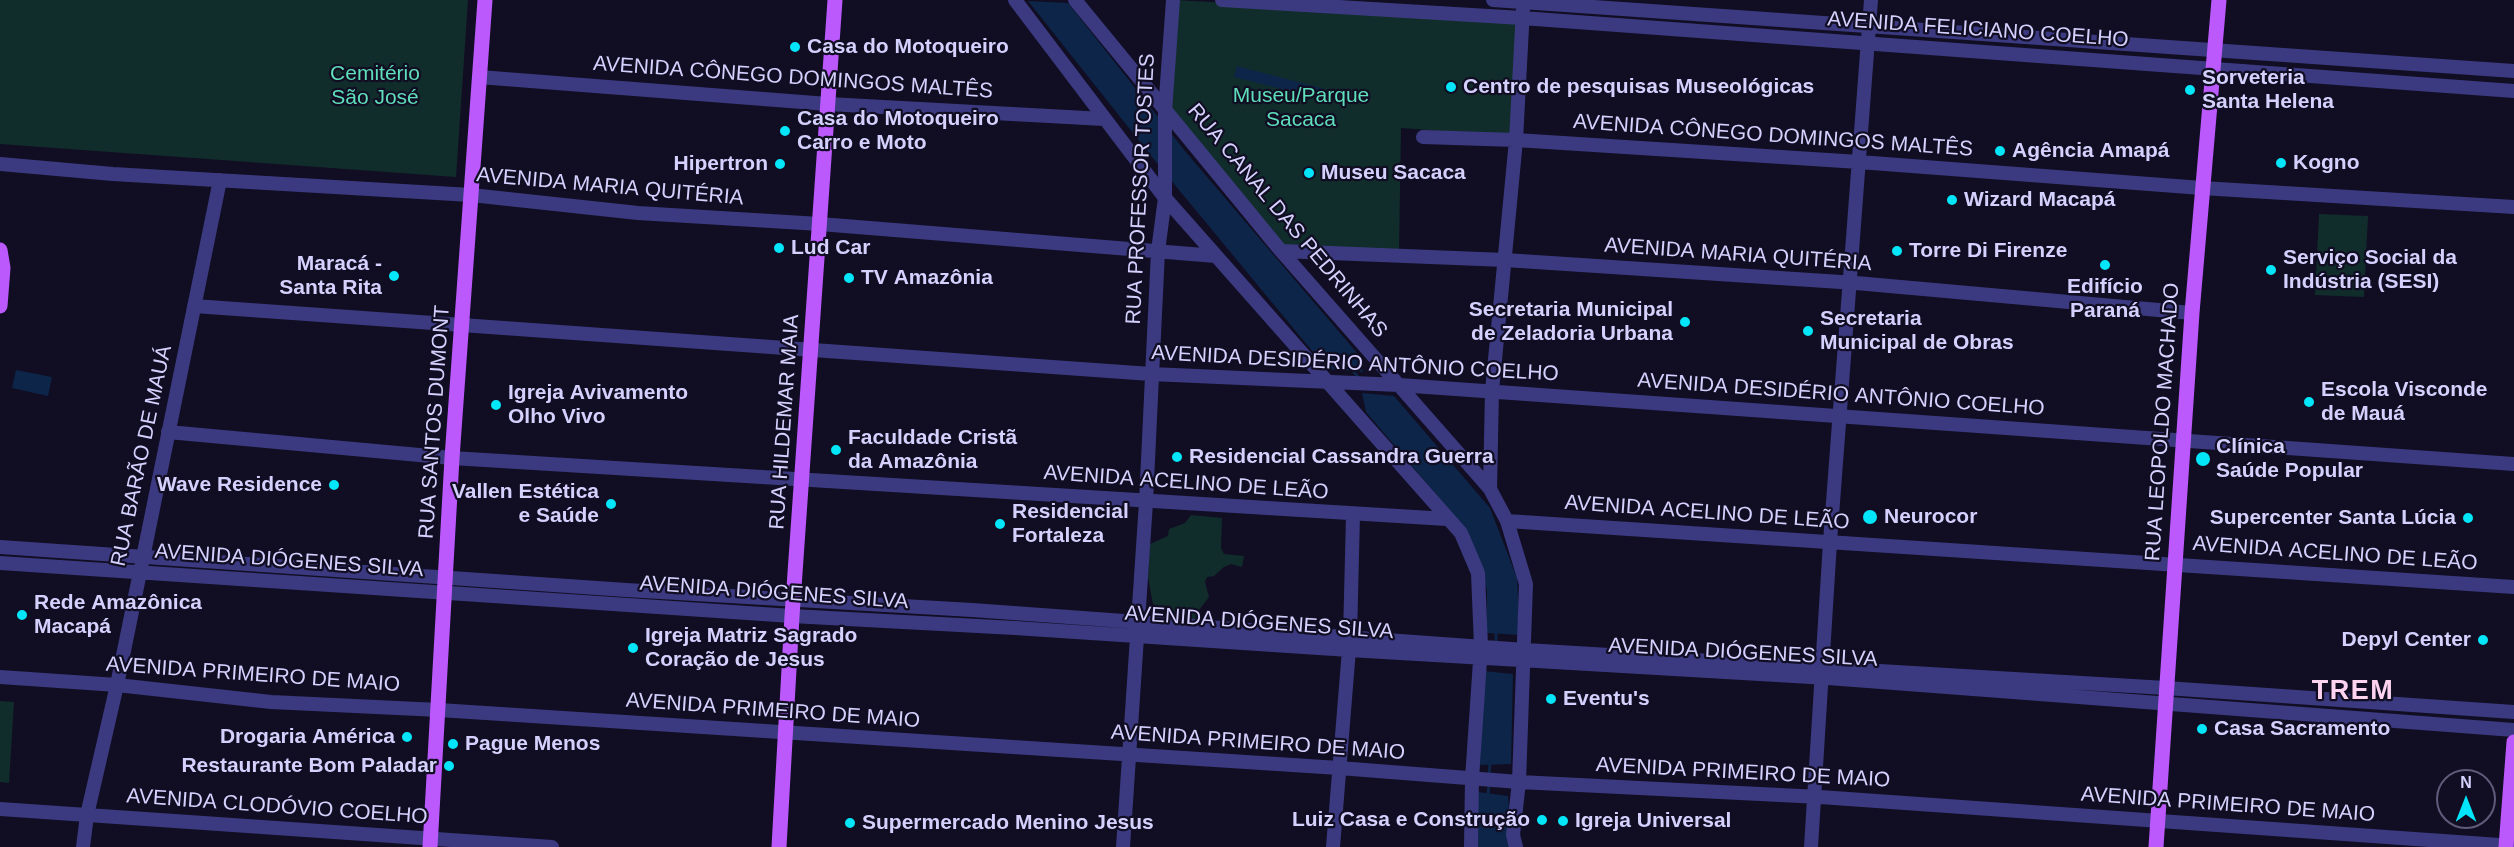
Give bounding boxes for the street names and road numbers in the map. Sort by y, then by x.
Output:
street label: AVENIDA FELICIANO COELHO [1827,7,2129,53]
street label: AVENIDA CÔNEGO DOMINGOS MALTÊS [592,51,994,105]
street label: RUA PROFESSOR TOSTES [1121,53,1161,325]
street label: RUA CANAL DAS PEDRINHAS [1182,99,1392,343]
street label: AVENIDA CÔNEGO DOMINGOS MALTÊS [1572,109,1974,163]
street label: AVENIDA MARIA QUITÉRIA [475,163,745,211]
street label: AVENIDA MARIA QUITÉRIA [1603,233,1873,277]
street label: RUA LEOPOLDO MACHADO [2141,282,2185,562]
street label: RUA SANTOS DUMONT [414,304,456,540]
street label: RUA HILDEMAR MAIA [765,313,805,531]
street label: AVENIDA DESIDÉRIO ANTÔNIO COELHO [1151,341,1559,387]
street label: RUA BARÃO DE MAUÁ [106,343,178,569]
street label: AVENIDA DESIDÉRIO ANTÔNIO COELHO [1637,368,2045,422]
street label: AVENIDA ACELINO DE LEÃO [1043,460,1329,506]
street label: AVENIDA ACELINO DE LEÃO [1564,490,1850,536]
street label: AVENIDA ACELINO DE LEÃO [2192,531,2478,577]
street label: AVENIDA DIÓGENES SILVA [154,539,424,583]
street label: AVENIDA DIÓGENES SILVA [639,571,909,615]
street label: AVENIDA DIÓGENES SILVA [1124,601,1394,645]
street label: AVENIDA DIÓGENES SILVA [1608,633,1878,673]
street label: AVENIDA PRIMEIRO DE MAIO [105,652,401,698]
street label: AVENIDA PRIMEIRO DE MAIO [625,688,921,734]
street label: AVENIDA PRIMEIRO DE MAIO [1110,720,1406,766]
street label: AVENIDA PRIMEIRO DE MAIO [1595,753,1891,793]
street label: AVENIDA PRIMEIRO DE MAIO [2080,782,2376,828]
street label: AVENIDA CLODÓVIO COELHO [126,784,428,830]

